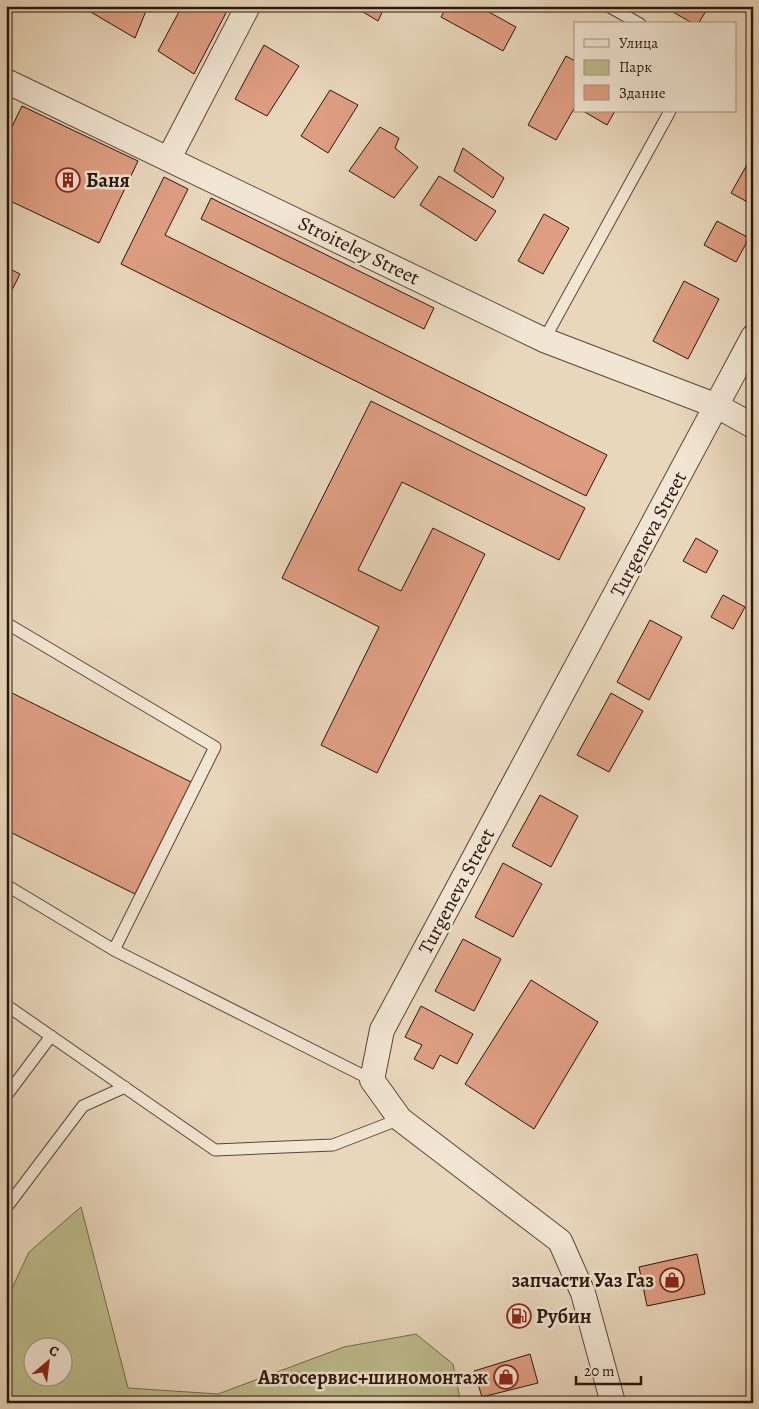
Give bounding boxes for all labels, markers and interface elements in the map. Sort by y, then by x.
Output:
legend [574,22,736,112]
text: Улица [619,33,658,53]
text: Парк [619,57,652,77]
text: Здание [619,83,666,103]
building icon: Баня [55,167,81,193]
place label: Баня [86,167,130,194]
street label: Stroiteley Street [294,209,424,292]
street label: Turgeneva Street [604,466,693,602]
street label: Turgeneva Street [412,823,501,959]
place label: запчасти Уаз Газ [512,1267,654,1294]
shop icon: запчасти Уаз Газ [659,1267,685,1293]
fuel station icon: Рубин [506,1303,532,1329]
place label: Рубин [536,1303,592,1330]
north arrow [22,1336,72,1386]
text: С [46,1341,62,1362]
scale bar [576,1354,642,1386]
text: 20 m [584,1361,615,1381]
place label: Автосервис+шиномонтаж [257,1364,488,1391]
shop icon: Автосервис+шиномонтаж [493,1364,519,1390]

